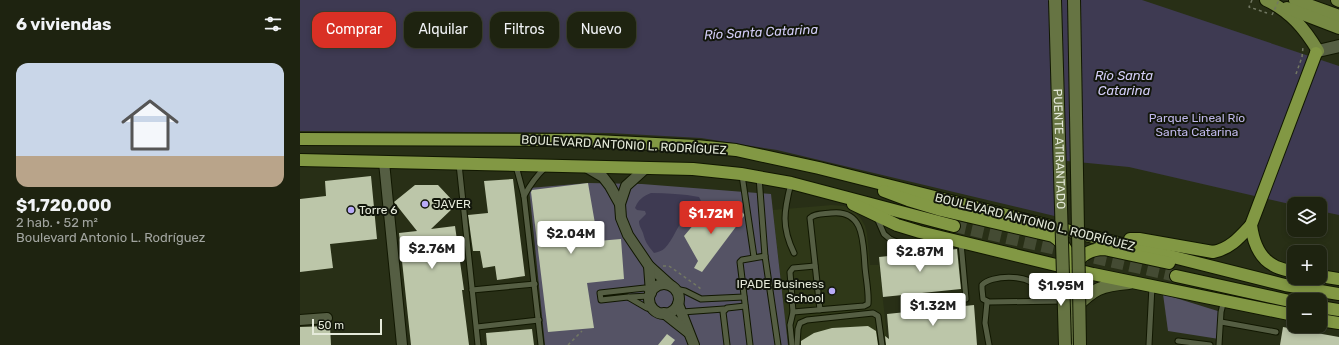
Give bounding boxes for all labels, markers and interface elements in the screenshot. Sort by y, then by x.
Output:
chip: Comprar [312,12,396,48]
chip: Alquilar [404,12,482,48]
chip: Filtros [490,12,559,48]
chip: Nuevo [567,12,636,48]
icon: filters [262,13,284,35]
text: 6 viviendas [16,14,111,34]
water label: Río Santa Catarina [704,22,819,42]
water label: Río Santa Catarina [1095,68,1154,98]
street label: PUENTE ATIRANTADO [1051,88,1068,210]
icon: home [114,89,186,161]
park label: Parque Lineal Río Santa Catarina [1149,111,1245,139]
street label: BOULEVARD ANTONIO L. RODRÍGUEZ [521,133,727,157]
street label: BOULEVARD ANTONIO L. RODRÍGUEZ [934,190,1136,254]
text: $1,720,000 [16,195,112,215]
place label: JAVER [433,197,471,211]
map controls [1287,197,1327,333]
button: layers [1287,197,1327,237]
marker: JAVER [420,199,430,209]
pin: $1.72M [678,201,744,235]
place label: Torre 6 [359,203,398,217]
marker: Torre 6 [346,205,356,215]
text: $1.72M [688,206,734,221]
text: 2 hab. · 52 m² [16,215,98,230]
pin: $2.04M [538,221,604,255]
text: $2.04M [546,226,596,241]
text: Boulevard Antonio L. Rodríguez [16,230,205,245]
pin: $2.76M [399,236,465,270]
pin: $2.87M [887,239,953,273]
text: $2.76M [409,241,455,256]
text: $2.87M [896,244,944,259]
button: + [1287,245,1327,285]
pin: $1.95M [1028,273,1094,307]
place label: IPADE Business School [736,277,824,305]
text: $1.95M [1038,278,1084,293]
marker: IPADE Business School [827,286,837,296]
pin: $1.32M [900,293,966,327]
button: − [1287,293,1327,333]
text: $1.32M [910,298,956,313]
scale bar [312,317,382,336]
text: 50 m [318,319,344,332]

